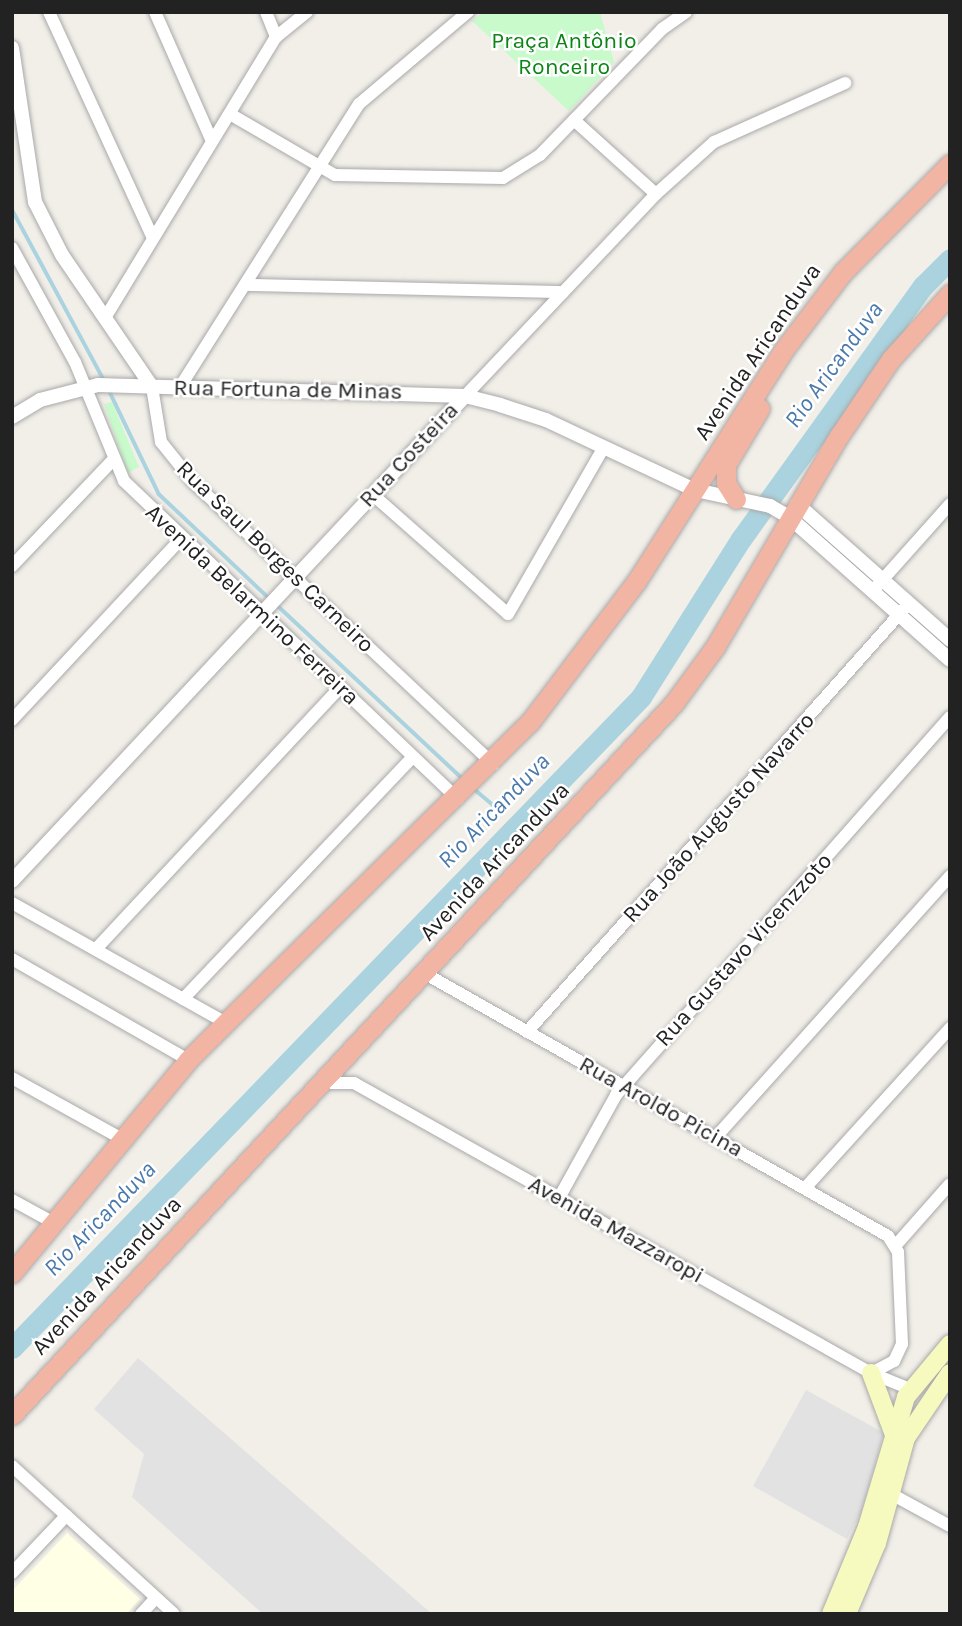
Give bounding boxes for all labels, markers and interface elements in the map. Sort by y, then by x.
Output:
park label: Praça Antônio Ronceiro [491,27,637,81]
street label: Avenida Aricanduva [689,258,827,446]
water label: Rio Aricanduva [779,296,889,434]
street label: Rua Fortuna de Minas [173,374,403,406]
street label: Rua Costeira [353,397,465,513]
street label: Rua Saul Borges Carneiro [170,455,380,659]
street label: Avenida Belarmino Ferreira [140,499,364,711]
street label: Rua João Augusto Navarro [617,707,821,929]
water label: Rio Aricanduva [432,747,556,875]
street label: Avenida Aricanduva [414,777,576,947]
street label: Rua Gustavo Vicenzzoto [650,848,838,1052]
street label: Rua Aroldo Picina [574,1051,748,1163]
water label: Rio Aricanduva [38,1155,162,1283]
street label: Avenida Mazzaropi [523,1170,709,1290]
street label: Avenida Aricanduva [26,1191,188,1361]

